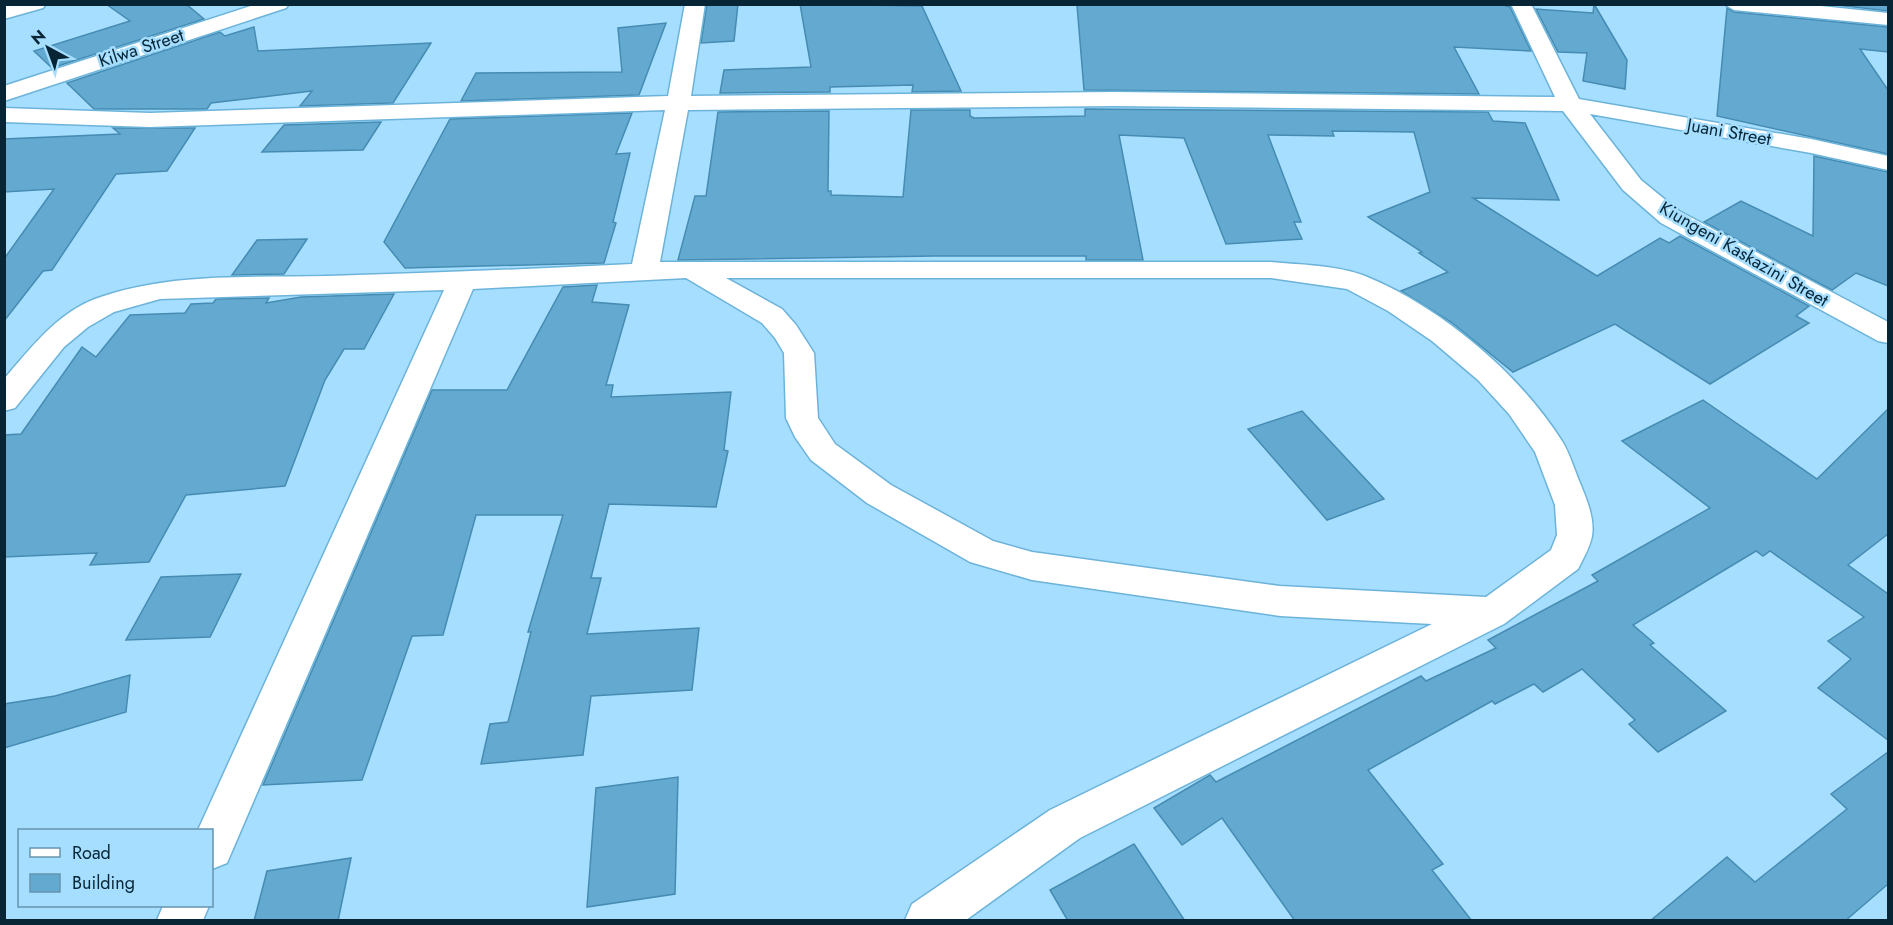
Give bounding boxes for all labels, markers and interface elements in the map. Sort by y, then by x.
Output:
north arrow [18,18,78,78]
street label: Kilwa Street [95,22,188,74]
text: N [26,24,51,50]
street label: Juani Street [1683,111,1774,152]
street label: Kiungeni Kaskazini Street [1655,195,1834,313]
legend [18,829,213,907]
text: Road [72,840,111,866]
text: Building [72,870,135,896]

